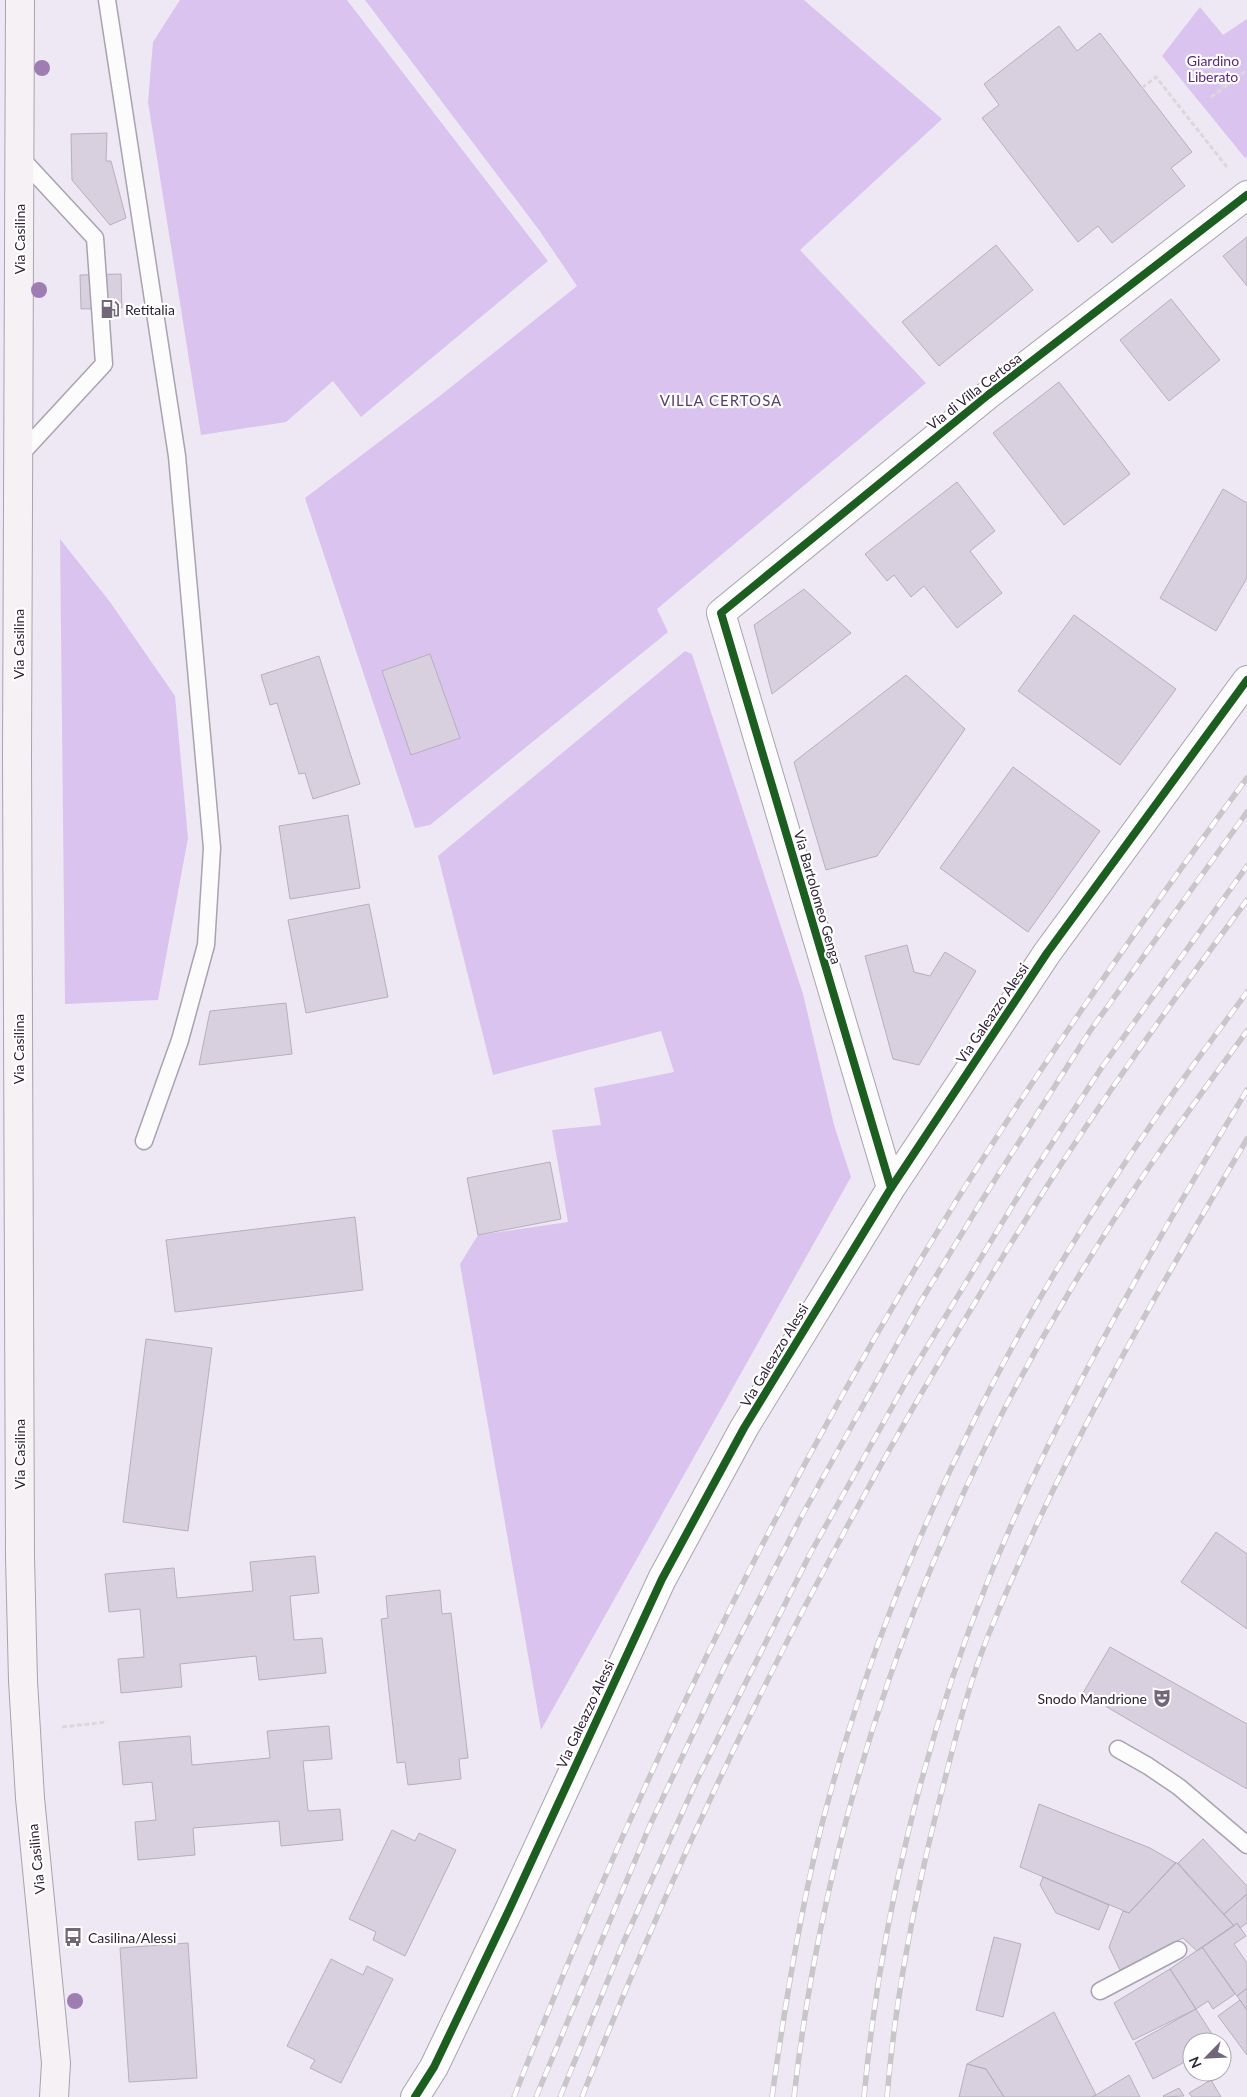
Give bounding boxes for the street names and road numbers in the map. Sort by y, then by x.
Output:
street label: Via Casilina [11,204,28,274]
street label: Via di Villa Certosa [923,349,1025,433]
street label: Via Casilina [10,609,27,679]
street label: Via Bartolomeo Genga [791,828,845,966]
street label: Via Galeazzo Alessi [952,960,1032,1066]
street label: Via Casilina [10,1014,27,1084]
street label: Via Galeazzo Alessi [736,1300,812,1410]
street label: Via Casilina [11,1419,28,1489]
street label: Via Galeazzo Alessi [552,1657,618,1771]
street label: Via Casilina [24,1823,48,1895]

